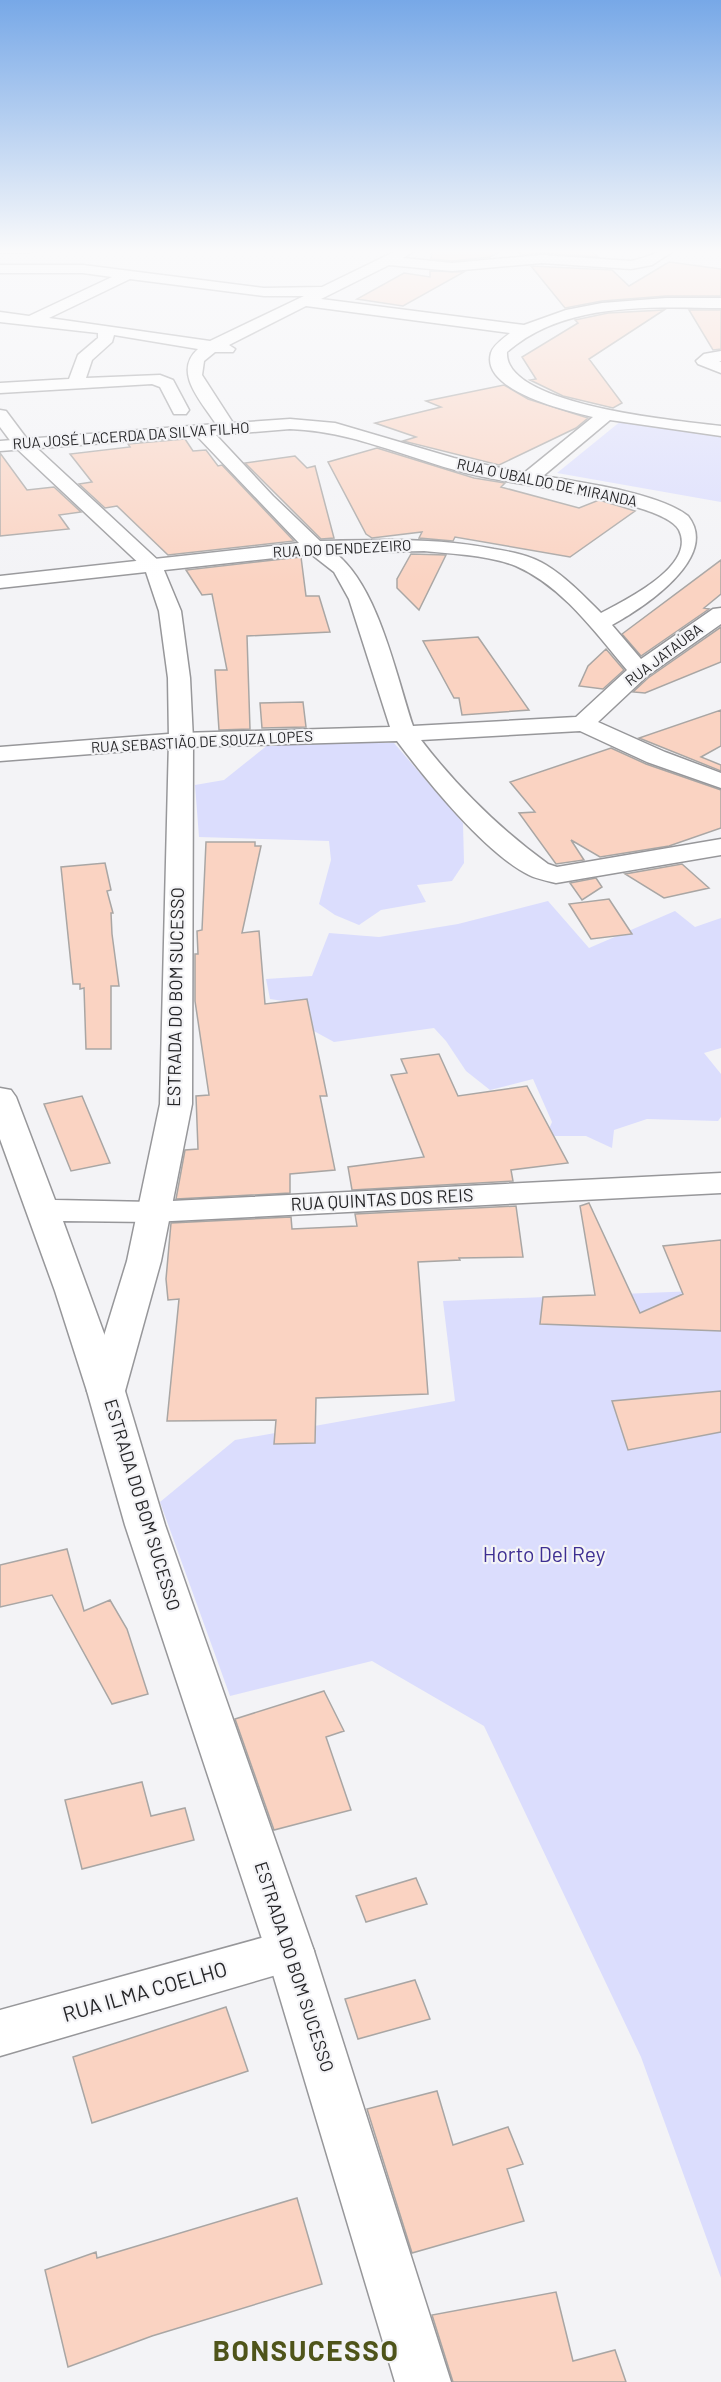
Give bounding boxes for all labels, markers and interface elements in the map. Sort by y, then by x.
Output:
street label: RUA JOSÉ LACERDA DA SILVA FILHO [12,418,250,452]
street label: RUA O UBALDO DE MIRANDA [455,454,639,510]
street label: RUA DO DENDEZEIRO [272,535,412,561]
street label: RUA JATAÚBA [621,619,706,689]
street label: RUA SEBASTIÃO DE SOUZA LOPES [90,726,314,756]
street label: ESTRADA DO BOM SUCESSO [162,887,188,1107]
street label: RUA QUINTAS DOS REIS [290,1183,474,1215]
street label: ESTRADA DO BOM SUCESSO [100,1396,186,1613]
park label: Horto Del Rey [483,1541,606,1566]
street label: ESTRADA DO BOM SUCESSO [251,1859,339,2075]
street label: RUA ILMA COELHO [60,1955,230,2026]
district label: BONSUCESSO [213,2333,399,2367]

